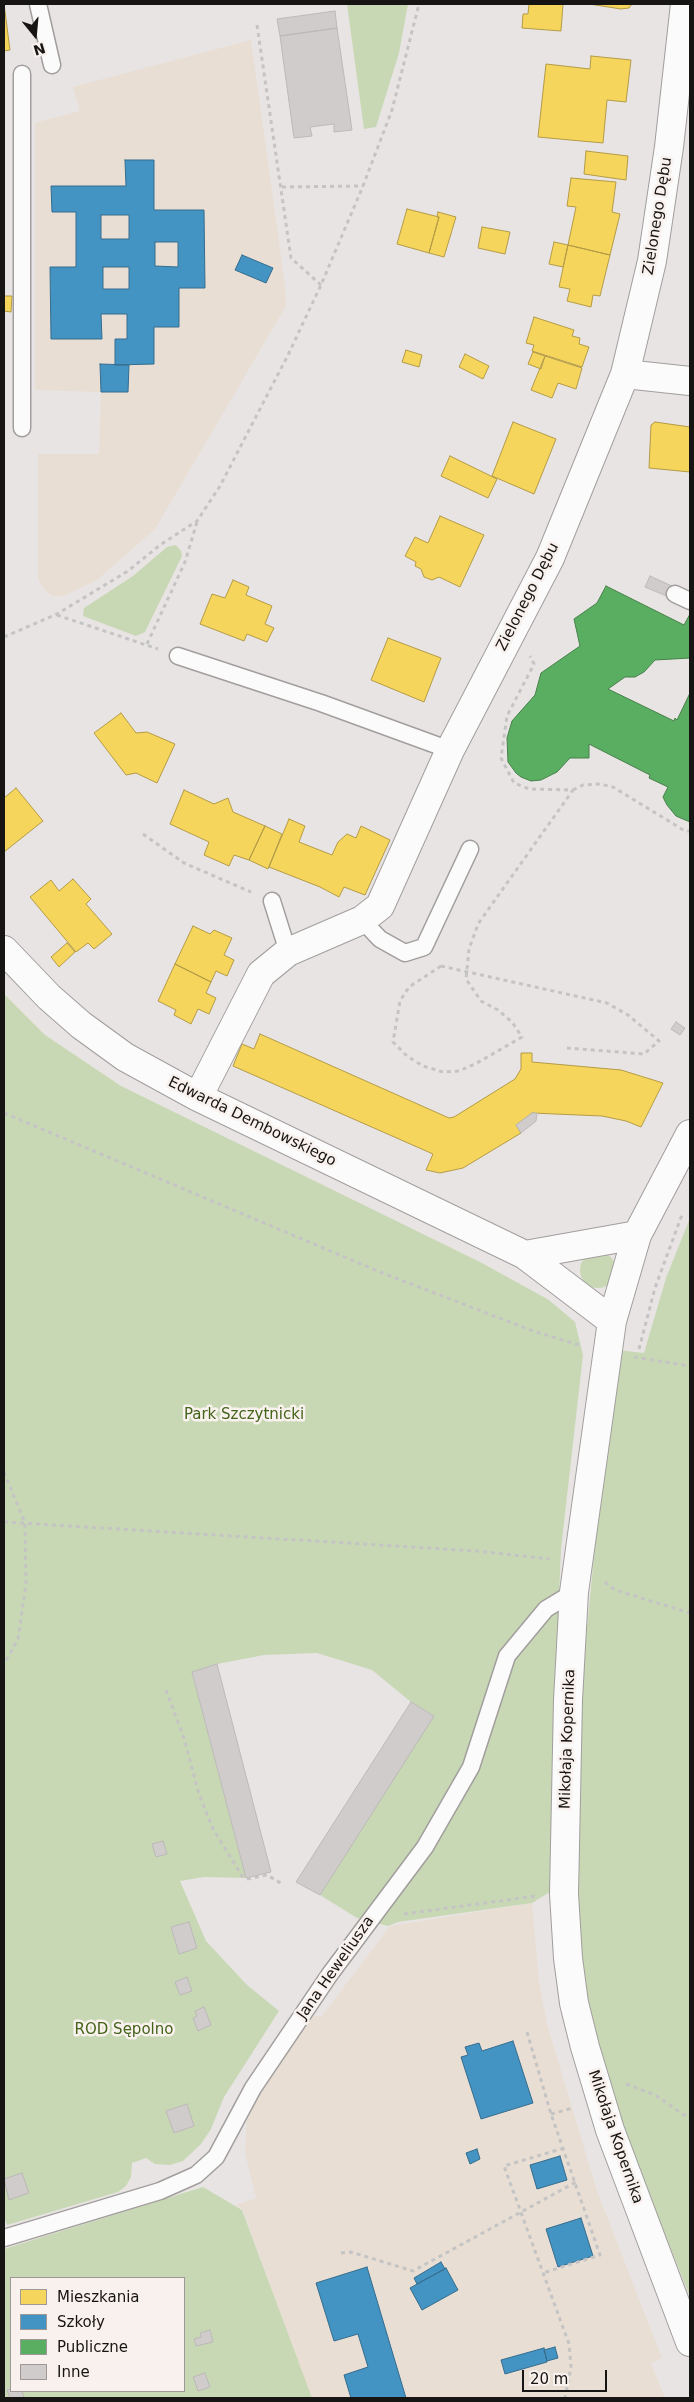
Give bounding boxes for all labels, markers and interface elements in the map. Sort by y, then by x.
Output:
north arrow [10,10,60,60]
text: N [31,40,47,59]
street label: Zielonego Dębu [640,156,676,276]
street label: Zielonego Dębu [493,540,563,654]
street label: Edwarda Dembowskiego [165,1073,339,1171]
park label: Park Szczytnicki [184,1406,304,1424]
street label: Mikołaja Kopernika [557,1669,579,1809]
street label: Jana Heweliusza [294,1913,378,2023]
park label: ROD Sępolno [75,2021,173,2039]
street label: Mikołaja Kopernika [584,2068,646,2206]
legend [10,2277,185,2392]
text: Mieszkania [57,2288,140,2306]
text: Szkoły [57,2313,105,2331]
text: Publiczne [57,2338,128,2356]
scale bar [524,2360,609,2392]
text: Inne [57,2363,90,2381]
text: 20 m [530,2370,568,2388]

